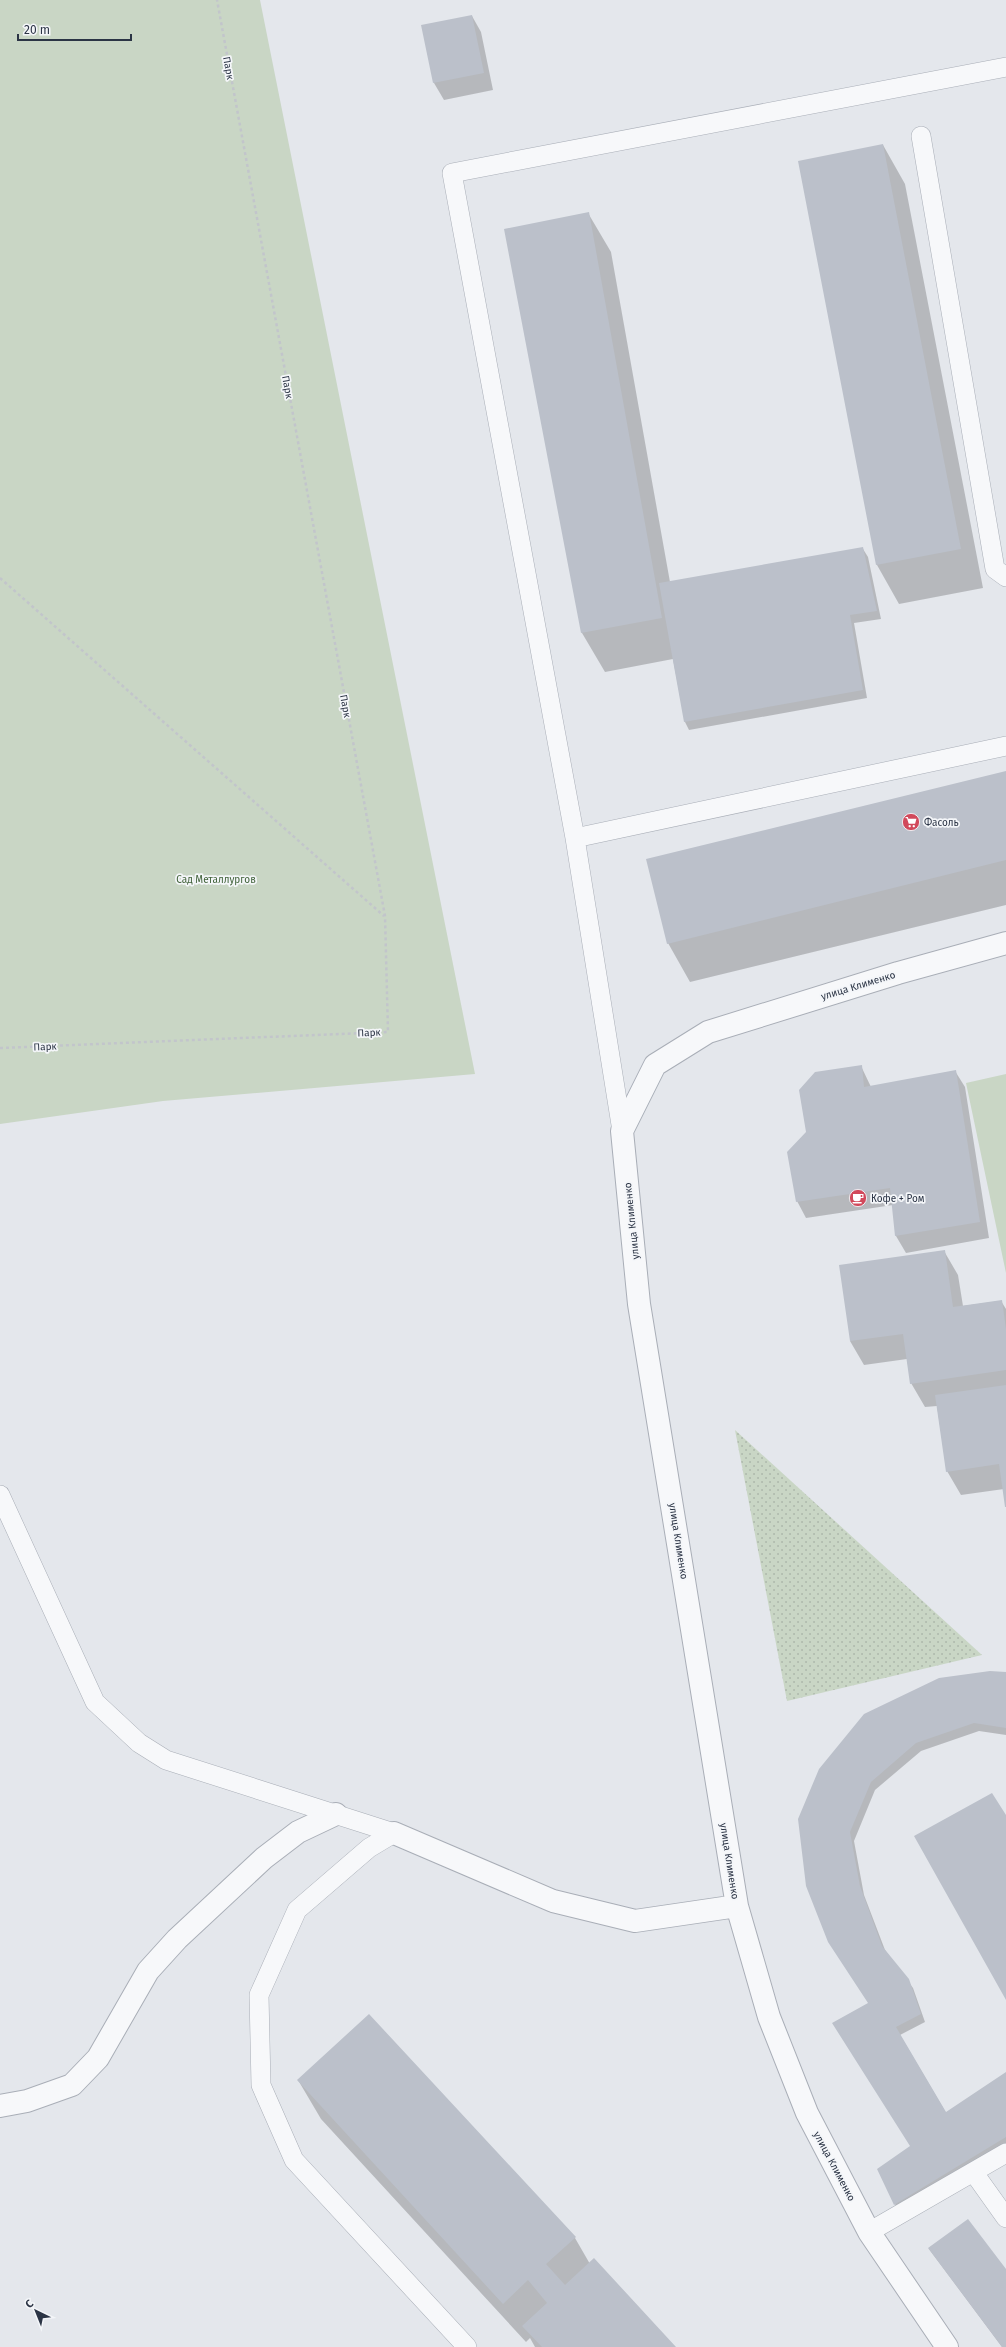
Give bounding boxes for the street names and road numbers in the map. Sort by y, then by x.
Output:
street label: Парк [220,56,236,81]
street label: Парк [279,375,295,400]
street label: Парк [337,694,353,719]
street label: улица Клименко [820,969,897,1003]
street label: Парк [357,1027,382,1039]
street label: Парк [33,1041,58,1053]
street label: улица Клименко [622,1182,642,1260]
street label: улица Клименко [666,1502,690,1580]
street label: улица Клименко [717,1822,741,1900]
street label: улица Клименко [811,2130,858,2203]

